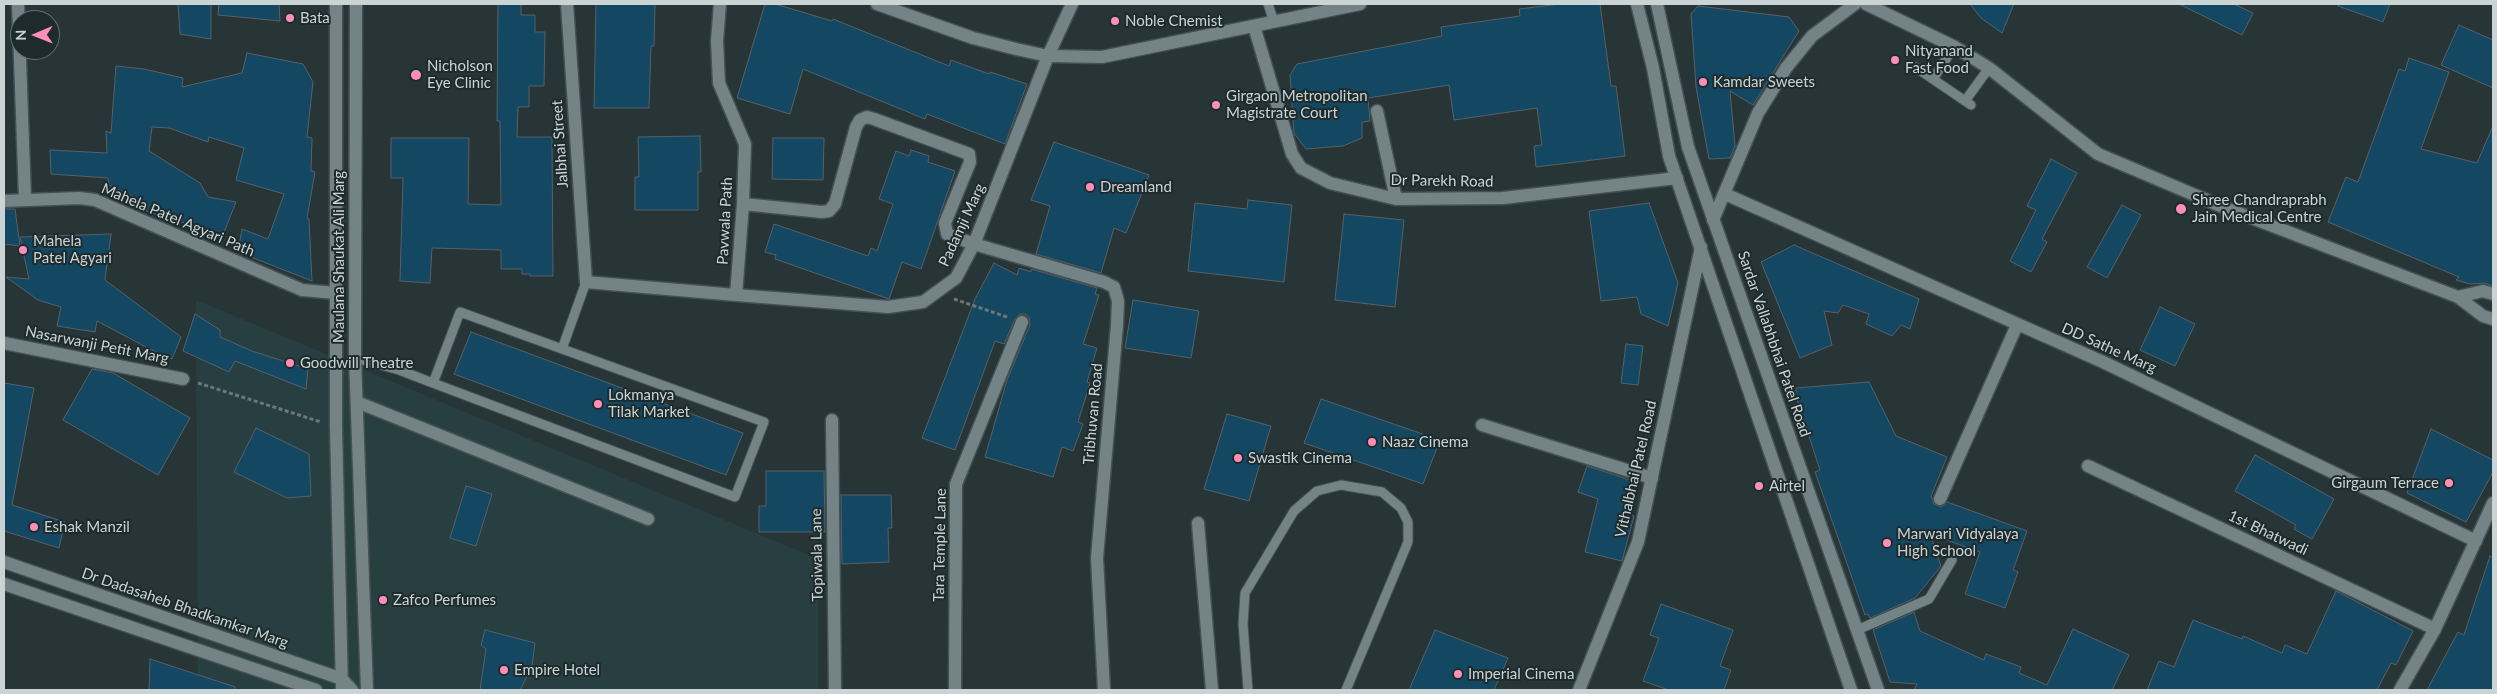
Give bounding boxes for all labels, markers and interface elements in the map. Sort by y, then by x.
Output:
place label: Bata [300,9,330,27]
north arrow [10,10,60,60]
marker: Bata [284,12,296,24]
place label: Noble Chemist [1125,12,1223,30]
marker: Noble Chemist [1109,15,1121,27]
text: N [12,30,29,41]
place label: Nityanand Fast Food [1905,42,1973,77]
marker: Nityanand Fast Food [1889,54,1901,66]
place label: Nicholson Eye Clinic [427,57,493,92]
marker: Nicholson Eye Clinic [409,68,423,82]
place label: Kamdar Sweets [1713,73,1815,91]
marker: Kamdar Sweets [1697,76,1709,88]
place label: Girgaon Metropolitan Magistrate Court [1226,87,1368,122]
street label: Jalbhai Street [548,99,572,189]
marker: Girgaon Metropolitan Magistrate Court [1210,99,1222,111]
street label: Maulana Shaukat Ali Marg [330,171,348,343]
street label: Dr Parekh Road [1390,171,1494,191]
street label: Pavwala Path [714,177,736,265]
place label: Dreamland [1100,178,1172,196]
street label: Mahela Patel Agyari Path [99,180,257,260]
street label: Padamji Marg [935,181,989,269]
marker: Dreamland [1084,181,1096,193]
place label: Shree Chandraprabh Jain Medical Centre [2192,191,2327,226]
marker: Shree Chandraprabh Jain Medical Centre [2174,202,2188,216]
place label: Mahela Patel Agyari [33,232,112,267]
marker: Mahela Patel Agyari [17,244,29,256]
street label: Sardar Vallabhbhai Patel Road [1734,249,1814,439]
street label: DD Sathe Marg [2059,319,2159,377]
street label: Nasarwanji Petit Marg [24,322,170,368]
place label: Goodwill Theatre [300,354,413,372]
marker: Goodwill Theatre [284,357,296,369]
street label: Tribhuvan Road [1080,362,1106,466]
place label: Lokmanya Tilak Market [608,386,690,421]
marker: Lokmanya Tilak Market [592,398,604,410]
street label: Vithalbhai Patel Road [1611,399,1661,539]
place label: Naaz Cinema [1382,433,1468,451]
marker: Naaz Cinema [1366,436,1378,448]
place label: Swastik Cinema [1248,449,1352,467]
marker: Swastik Cinema [1232,452,1244,464]
place label: Girgaum Terrace [2331,474,2439,492]
place label: Airtel [1769,477,1805,495]
marker: Girgaum Terrace [2443,477,2455,489]
marker: Airtel [1753,480,1765,492]
street label: Tara Temple Lane [930,488,950,602]
street label: 1st Bhatwadi [2225,507,2311,559]
street label: Topiwala Lane [807,508,827,602]
place label: Eshak Manzil [44,518,130,536]
marker: Eshak Manzil [28,521,40,533]
place label: Marwari Vidyalaya High School [1897,525,2019,560]
marker: Marwari Vidyalaya High School [1881,537,1893,549]
street label: Dr Dadasaheb Bhadkamkar Marg [79,564,291,652]
place label: Zafco Perfumes [393,591,496,609]
marker: Zafco Perfumes [377,594,389,606]
place label: Empire Hotel [514,661,600,679]
marker: Empire Hotel [498,664,510,676]
place label: Imperial Cinema [1468,665,1574,683]
marker: Imperial Cinema [1452,668,1464,680]

